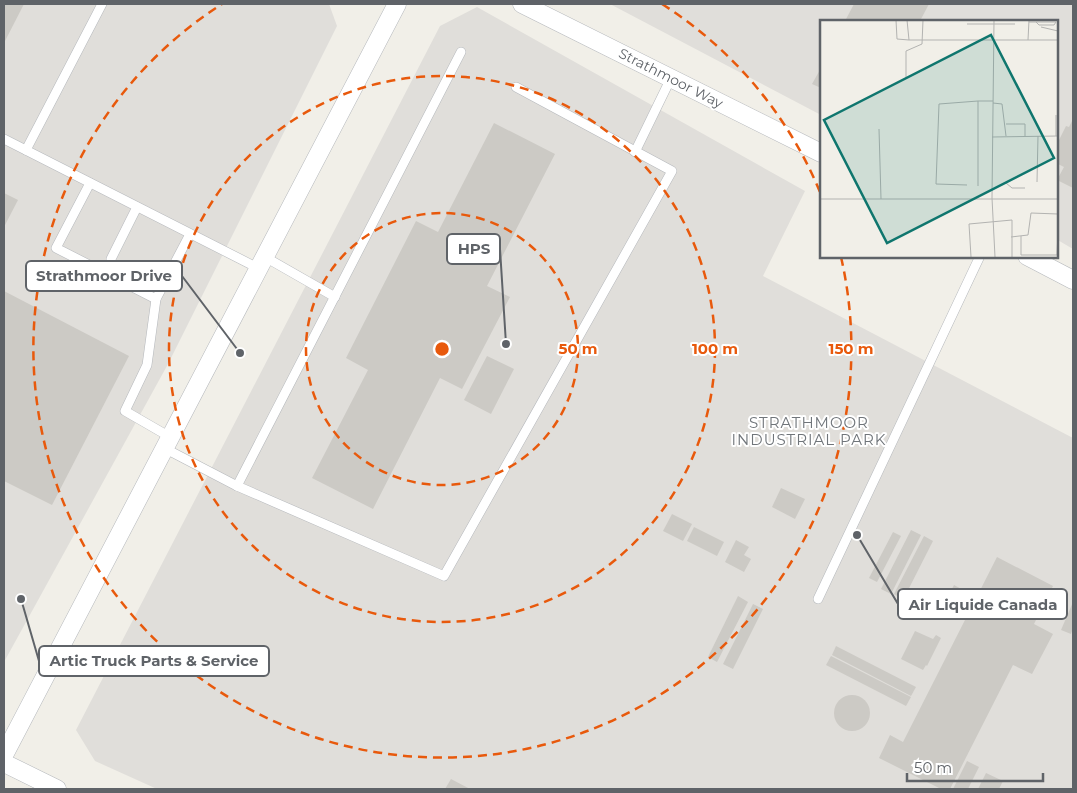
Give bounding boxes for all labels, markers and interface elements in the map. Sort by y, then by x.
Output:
inset map [820,20,1057,258]
street label: Strathmoor Way [616,44,727,112]
callout: HPS [447,234,500,264]
text: HPS [458,239,491,258]
callout: Strathmoor Drive [26,261,182,291]
text: Strathmoor Drive [36,266,172,285]
text: 50 m [558,339,598,358]
text: 100 m [692,339,738,358]
text: 150 m [829,339,873,358]
centre of rings [433,340,451,358]
district label: STRATHMOOR INDUSTRIAL PARK [732,413,886,449]
callout: Air Liquide Canada [898,589,1067,619]
text: Air Liquide Canada [908,595,1057,614]
callout: Artic Truck Parts & Service [39,646,269,676]
text: Artic Truck Parts & Service [48,651,259,670]
scale bar [907,750,1043,782]
text: 50 m [914,758,952,777]

